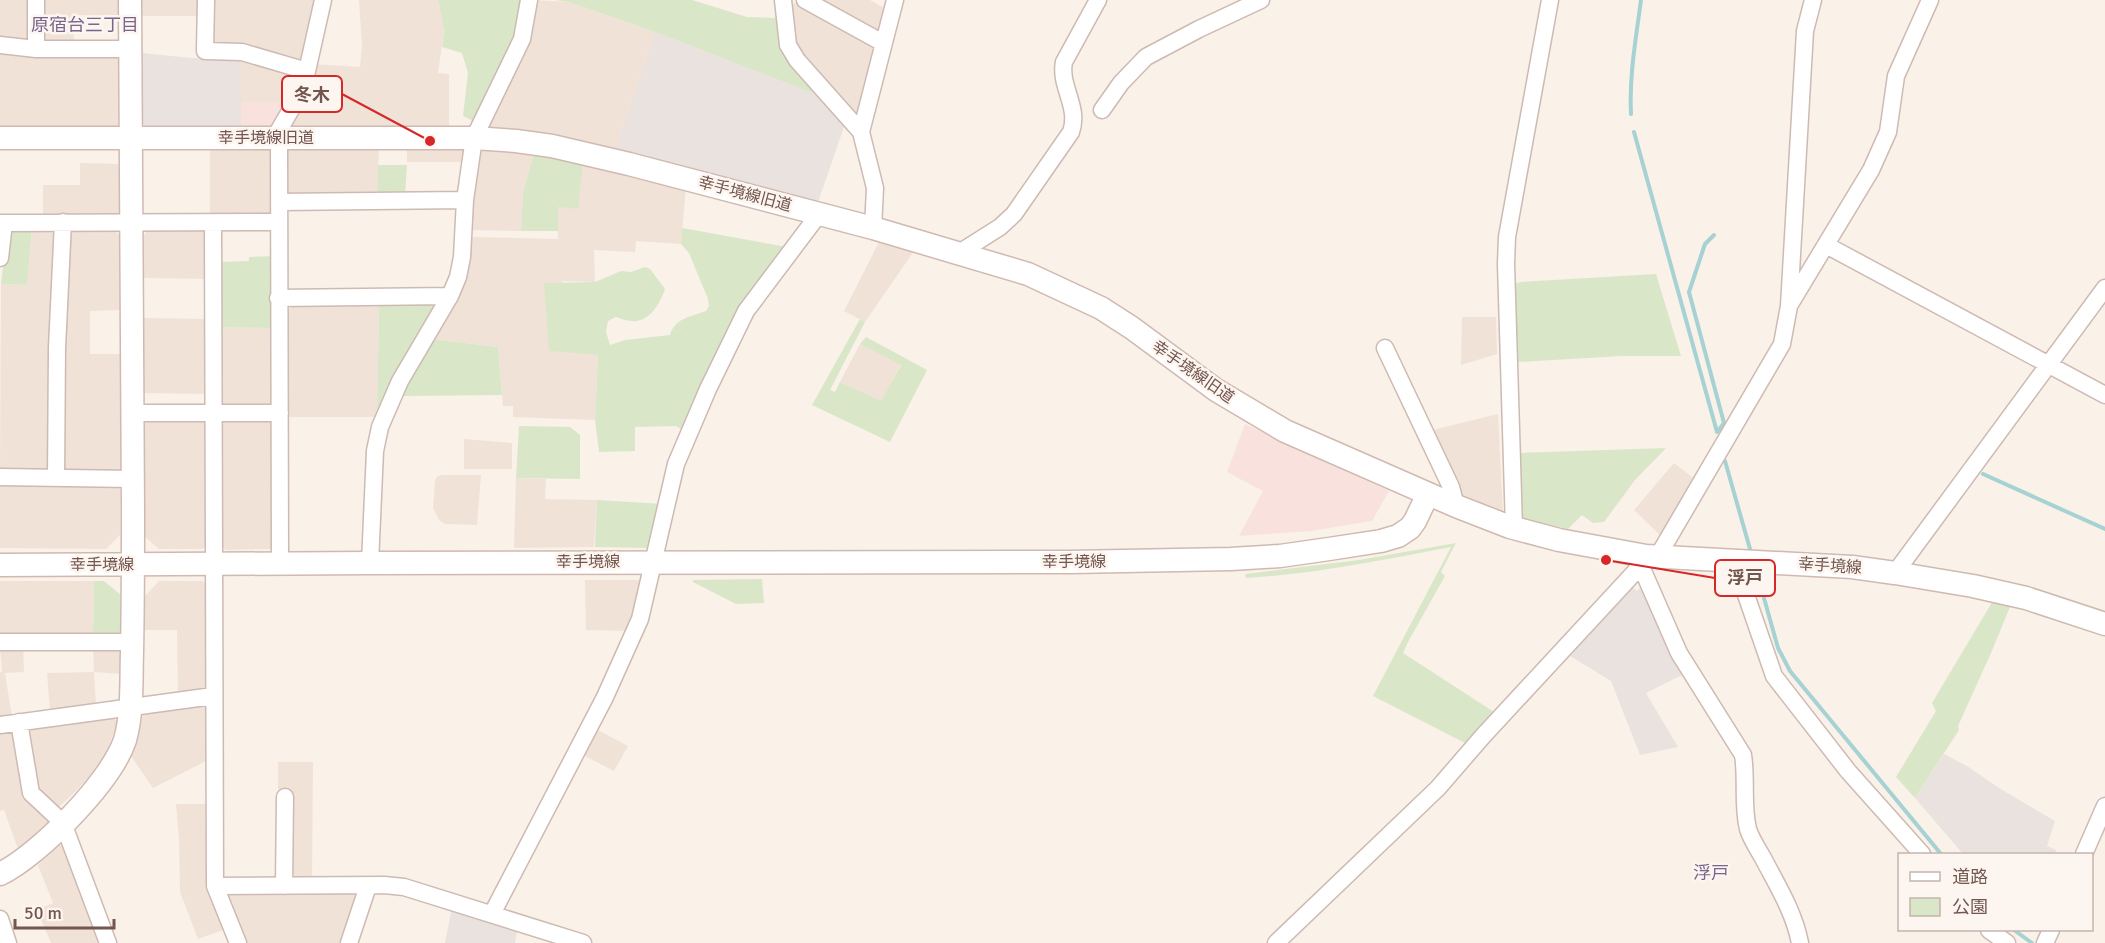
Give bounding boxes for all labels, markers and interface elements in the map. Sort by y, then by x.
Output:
district label: 原宿台三丁目 [31,14,139,36]
callout: 冬木 [282,76,342,112]
text: 冬木 [294,84,330,106]
street label: 幸手境線旧道 [218,128,314,148]
street label: 幸手境線旧道 [696,172,794,216]
street label: 幸手境線旧道 [1148,336,1238,408]
street label: 幸手境線 [556,552,620,572]
street label: 幸手境線 [1042,552,1106,572]
street label: 幸手境線 [1797,554,1863,578]
street label: 幸手境線 [70,555,134,575]
callout: 浮戸 [1715,560,1775,596]
text: 浮戸 [1727,567,1763,589]
legend [1898,853,2093,931]
district label: 浮戸 [1693,862,1729,884]
text: 道路 [1952,866,1988,888]
scale bar [15,892,114,930]
text: 公園 [1952,896,1988,918]
text: 50 m [24,902,62,924]

